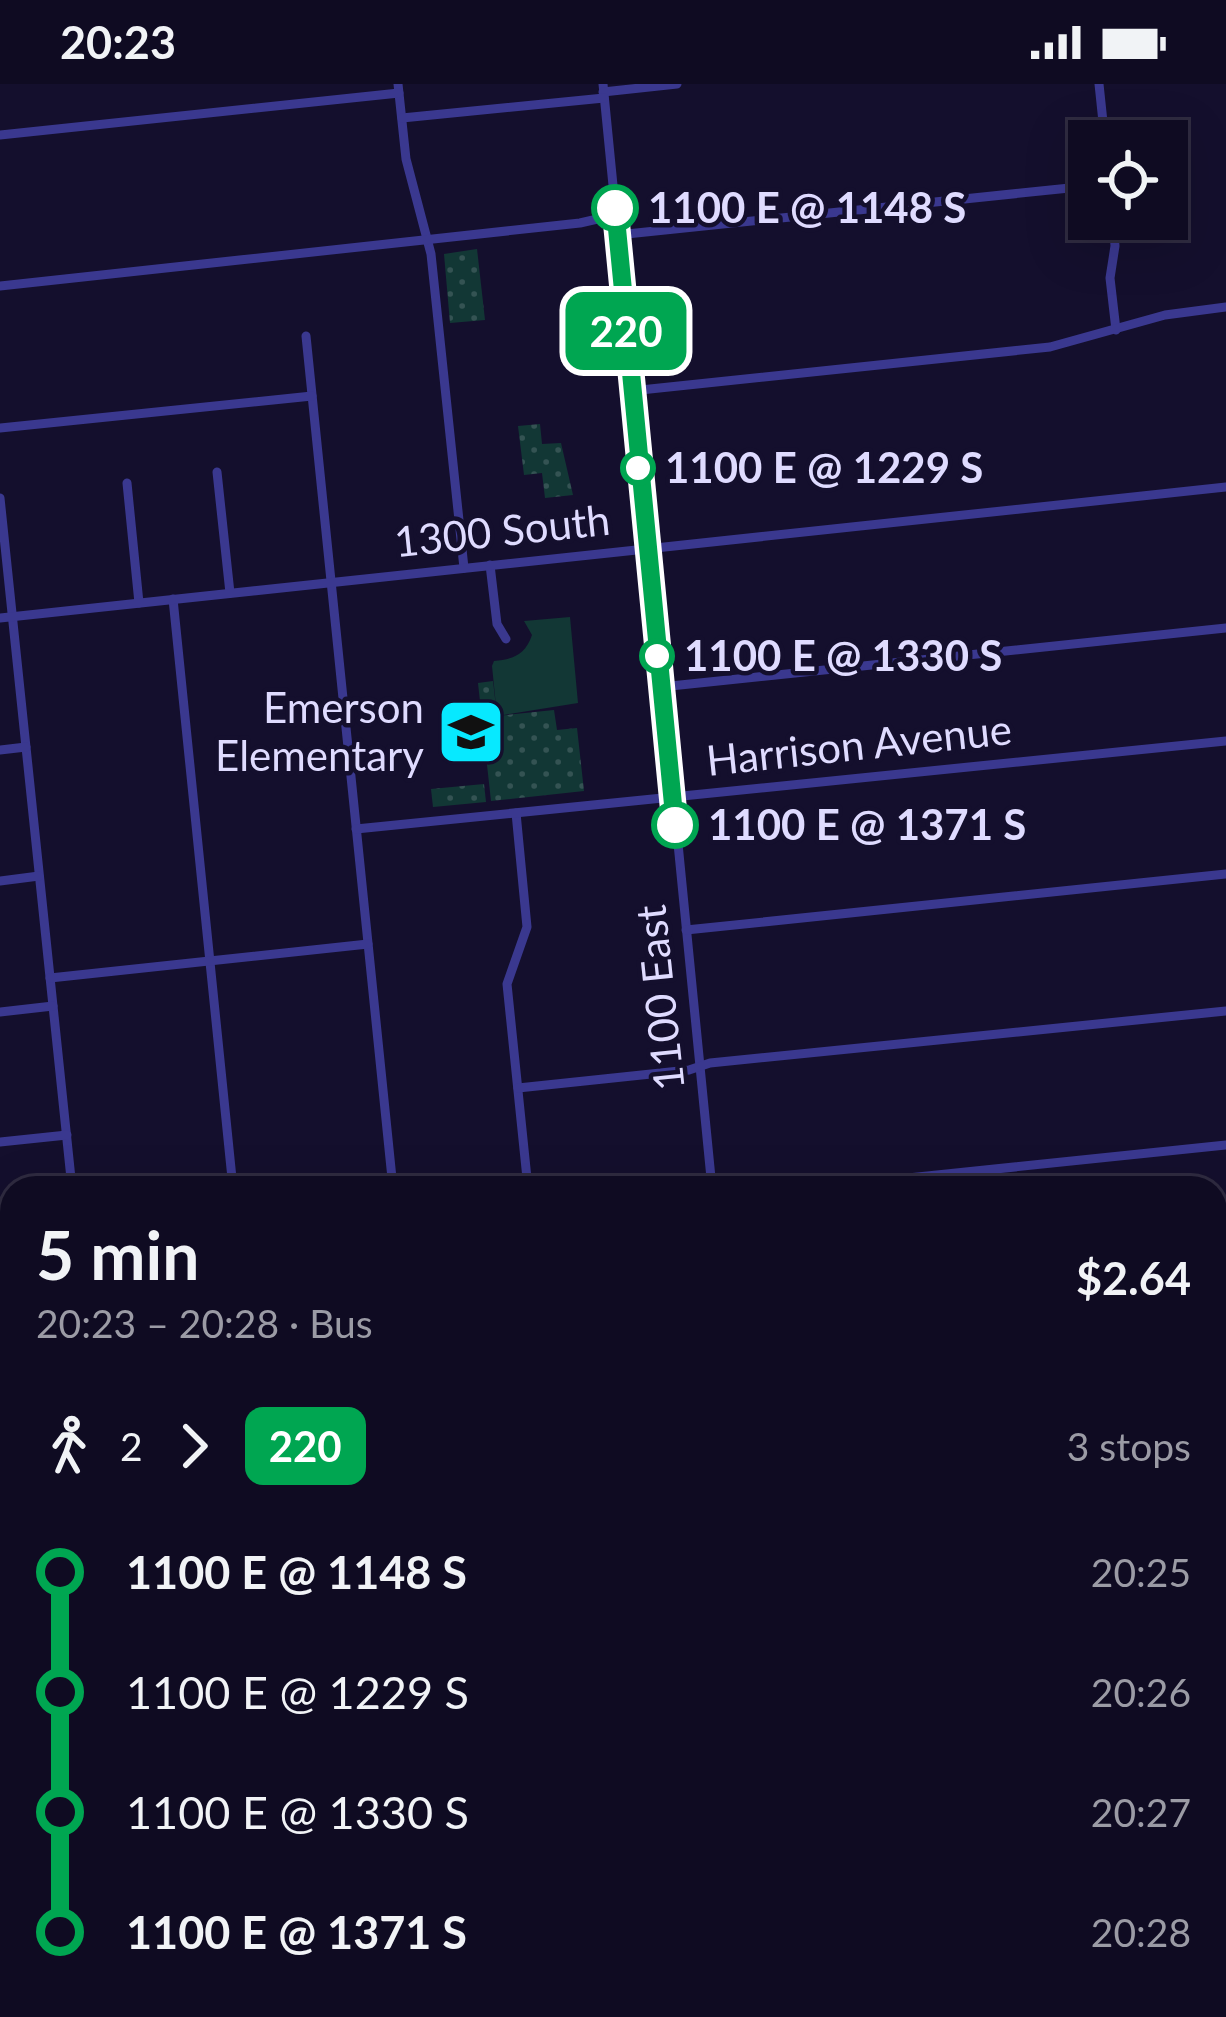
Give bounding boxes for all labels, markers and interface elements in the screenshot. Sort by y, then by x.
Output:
text: 20:23 [60,15,176,69]
map controls [1068,120,1188,240]
button: locate [1068,120,1188,240]
place label: 1100 E @ 1148 S [648,182,966,232]
marker: 1100 E @ 1148 S [593,186,637,230]
line badge: 220 [557,292,695,370]
text: 220 [589,306,663,356]
place label: 1100 E @ 1229 S [665,442,983,492]
marker: 1100 E @ 1229 S [622,452,654,484]
street label: 1300 South [392,494,612,566]
place label: 1100 E @ 1330 S [684,630,1002,680]
marker: 1100 E @ 1330 S [641,640,673,672]
place label: Emerson Elementary [215,682,424,780]
school or university icon: Emerson Elementary [436,697,506,767]
street label: Harrison Avenue [704,703,1014,785]
place label: 1100 E @ 1371 S [708,799,1026,849]
marker: 1100 E @ 1371 S [653,803,697,847]
street label: 1100 East [624,903,694,1093]
text: 5 min [36,1215,200,1294]
text: $2.64 [1076,1251,1191,1305]
text: 20:23 – 20:28 · Bus [36,1300,373,1346]
icon: walk [36,1413,102,1479]
icon: forward [161,1413,227,1479]
text: 220 [269,1421,342,1471]
text: 2 [120,1423,143,1469]
text: 3 stops [1067,1423,1191,1469]
text: 1100 E @ 1148 S [126,1545,467,1599]
text: 20:25 [1091,1549,1191,1595]
text: 1100 E @ 1229 S [126,1665,469,1719]
text: 20:26 [1091,1669,1191,1715]
text: 1100 E @ 1330 S [126,1785,469,1839]
text: 20:27 [1091,1789,1191,1835]
text: 1100 E @ 1371 S [126,1905,467,1959]
text: 20:28 [1091,1909,1191,1955]

